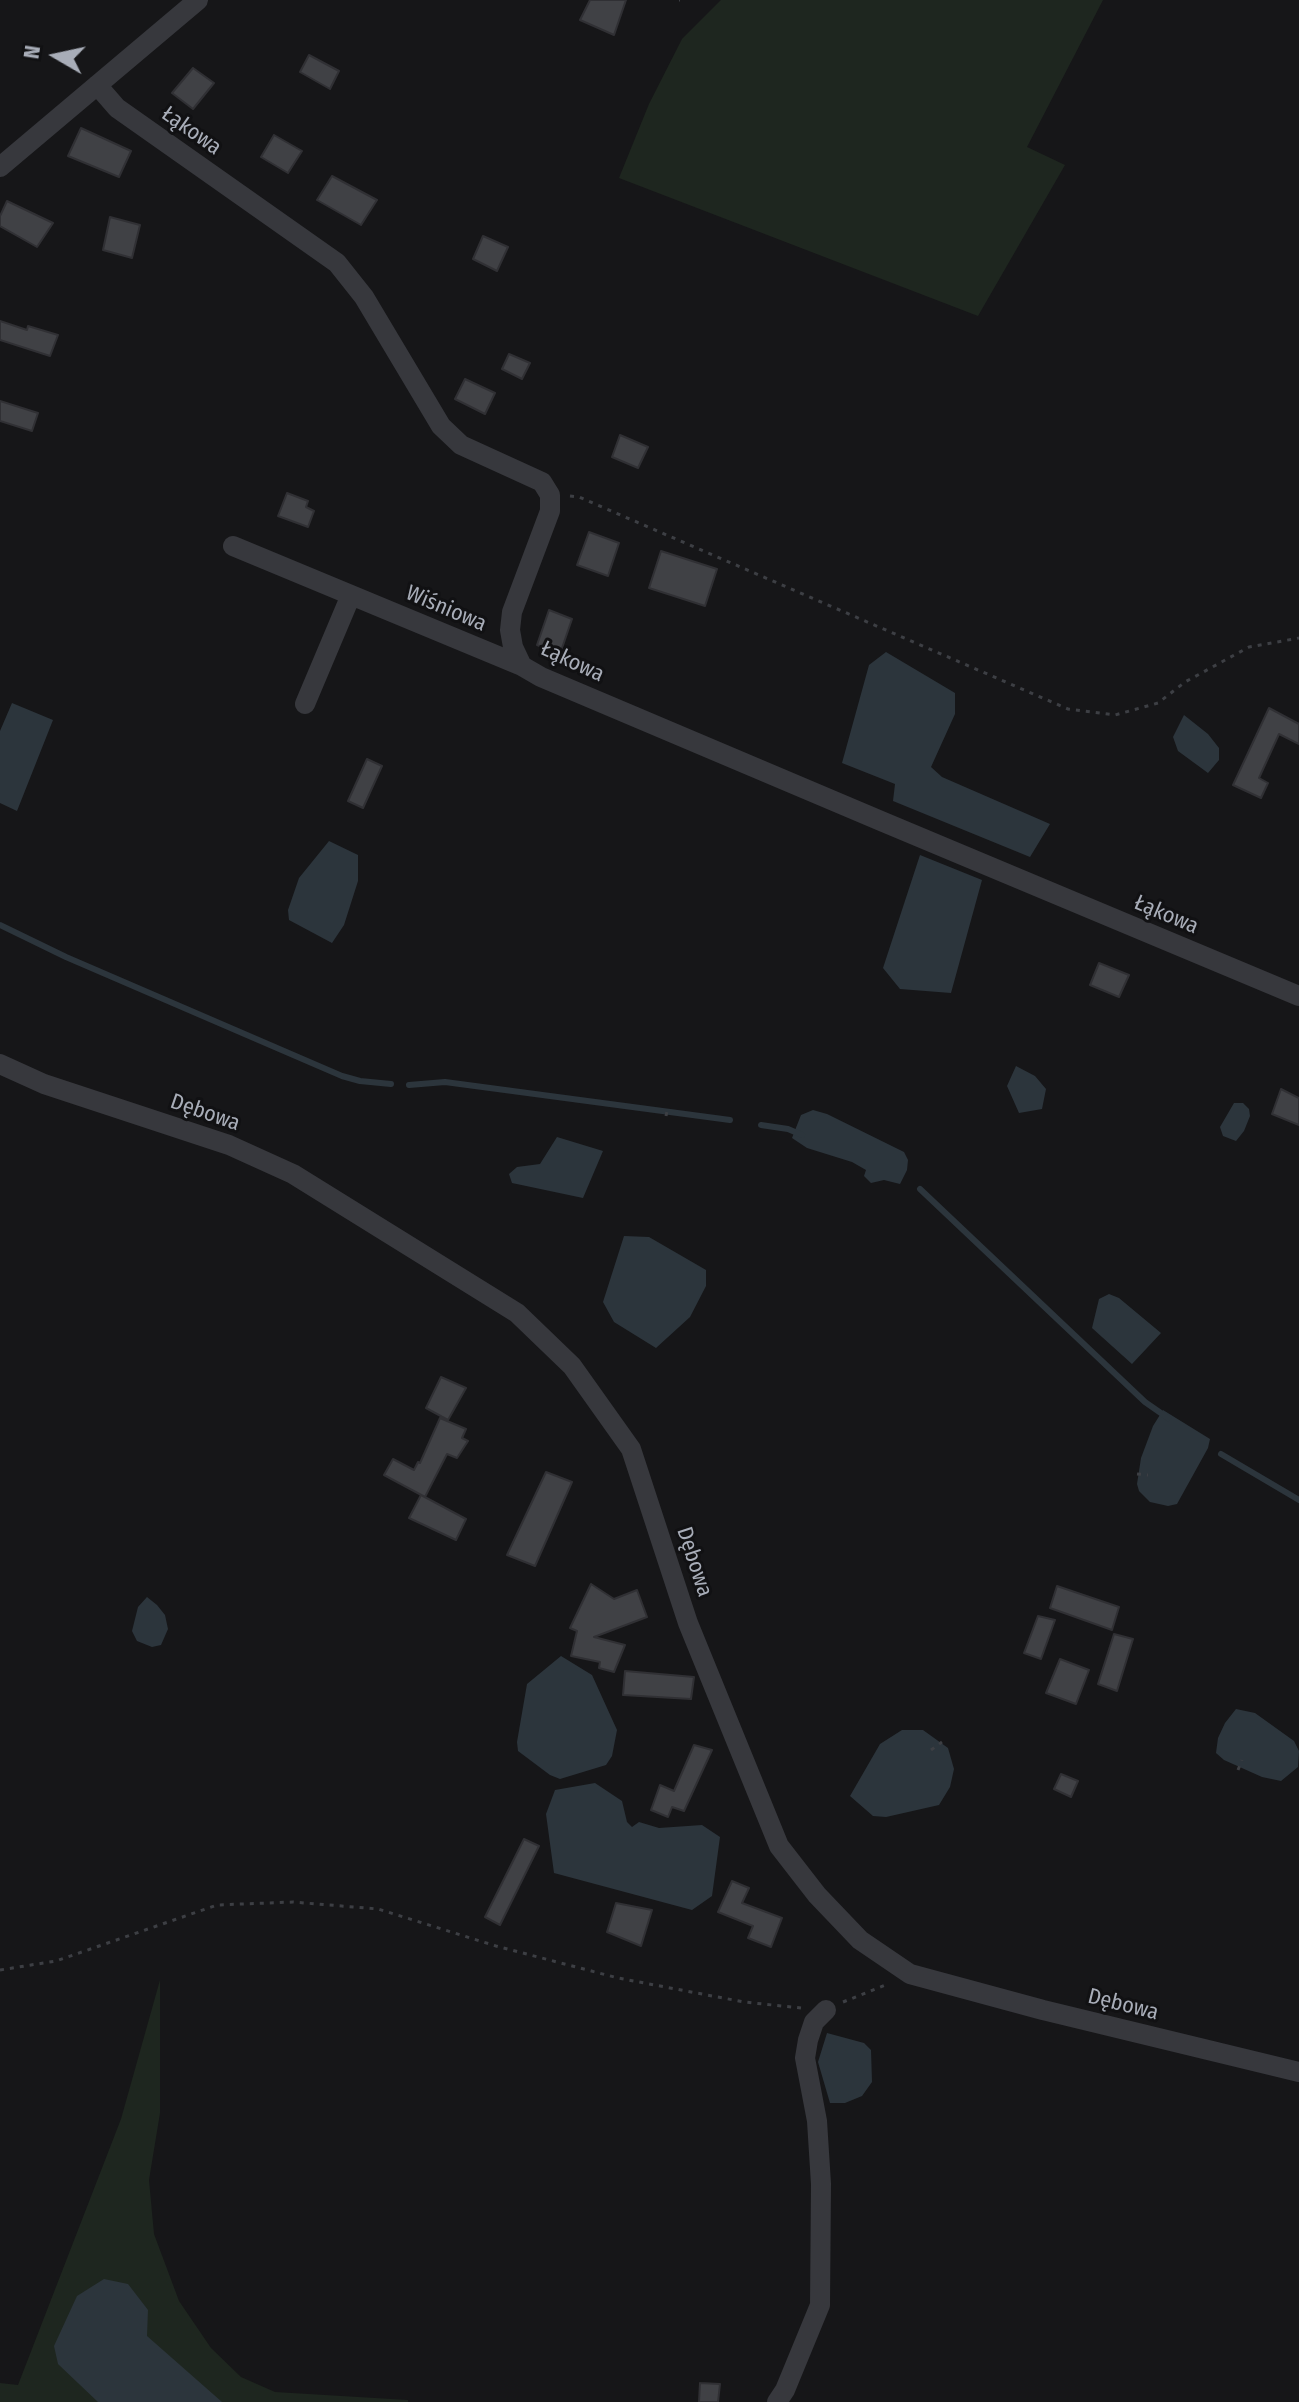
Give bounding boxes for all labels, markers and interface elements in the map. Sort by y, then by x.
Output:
north arrow [16,16,96,96]
text: N [17,44,46,61]
street label: Łąkowa [156,101,226,161]
street label: Wiśniowa [402,580,490,638]
street label: Łąkowa [536,636,608,688]
street label: Łąkowa [1130,890,1202,940]
street label: Dębowa [167,1089,243,1137]
street label: Dębowa [670,1524,718,1600]
street label: Dębowa [1085,1984,1161,2026]

